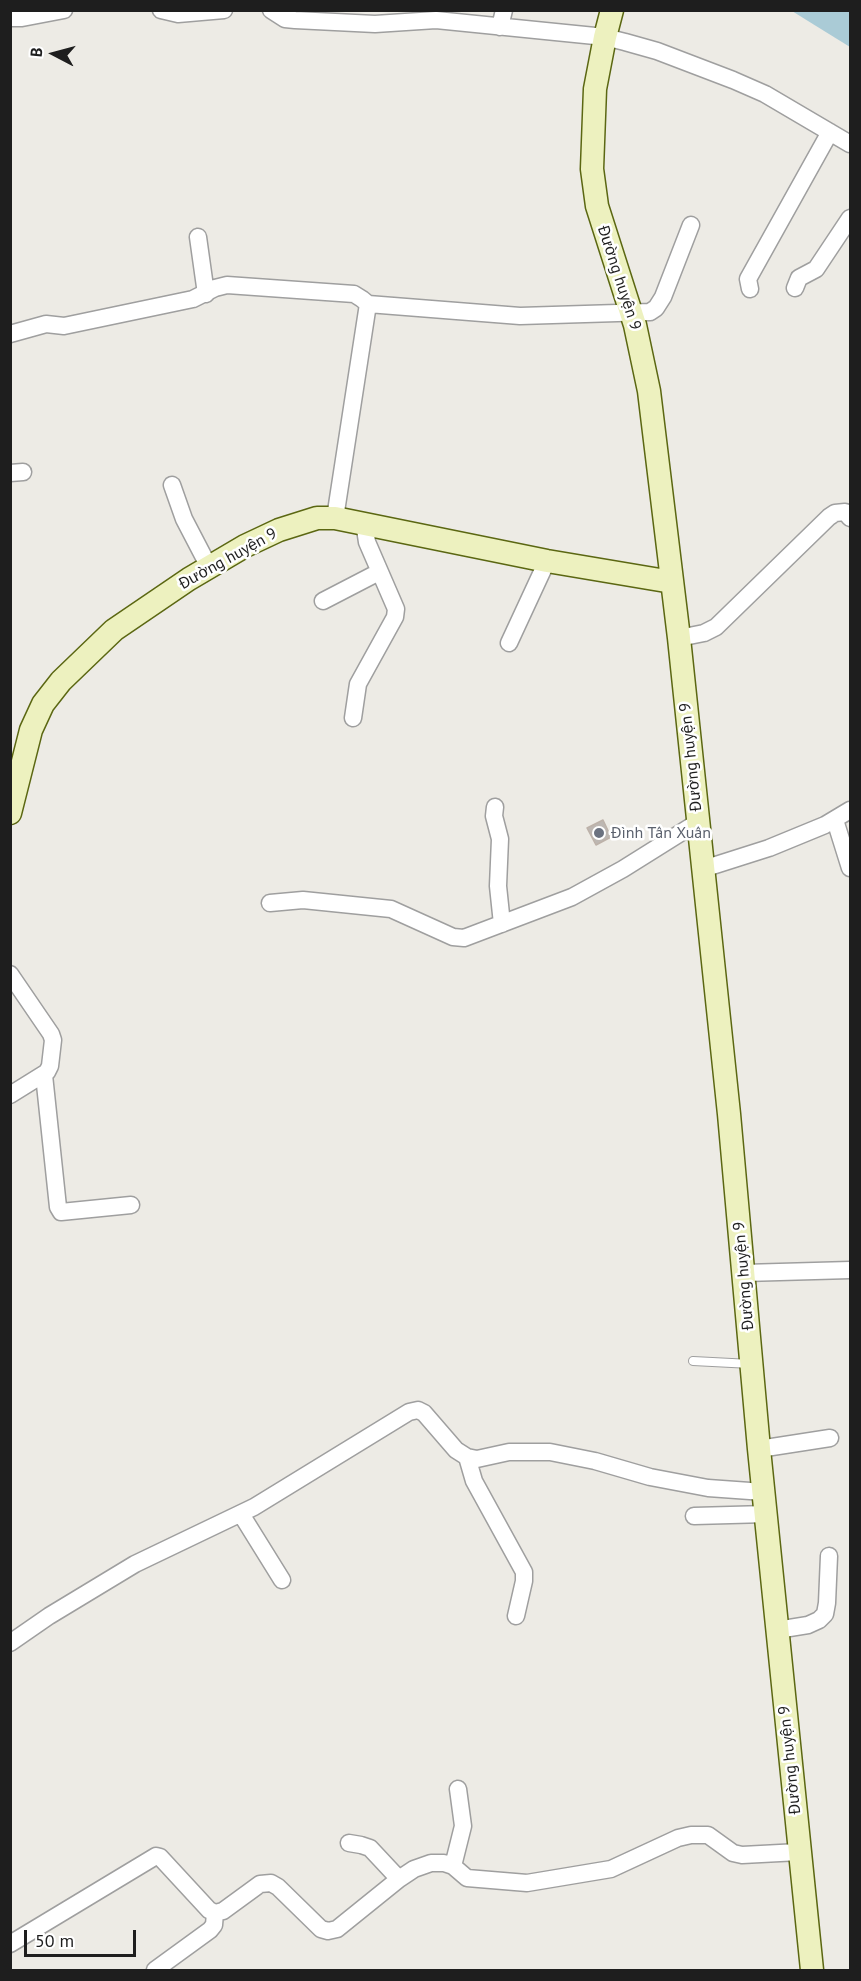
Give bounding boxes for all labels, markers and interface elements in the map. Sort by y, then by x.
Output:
north arrow [24,24,84,84]
text: B [26,46,47,58]
street label: Đường huyện 9 [593,223,645,333]
street label: Đường huyện 9 [176,524,280,594]
street label: Đường huyện 9 [676,702,706,812]
place label: Đình Tân Xuân [611,823,711,843]
marker: Đình Tân Xuân [592,826,606,840]
street label: Đường huyện 9 [730,1221,758,1331]
street label: Đường huyện 9 [775,1705,805,1815]
scale bar [27,1918,140,1956]
text: 50 m [35,1929,74,1952]

